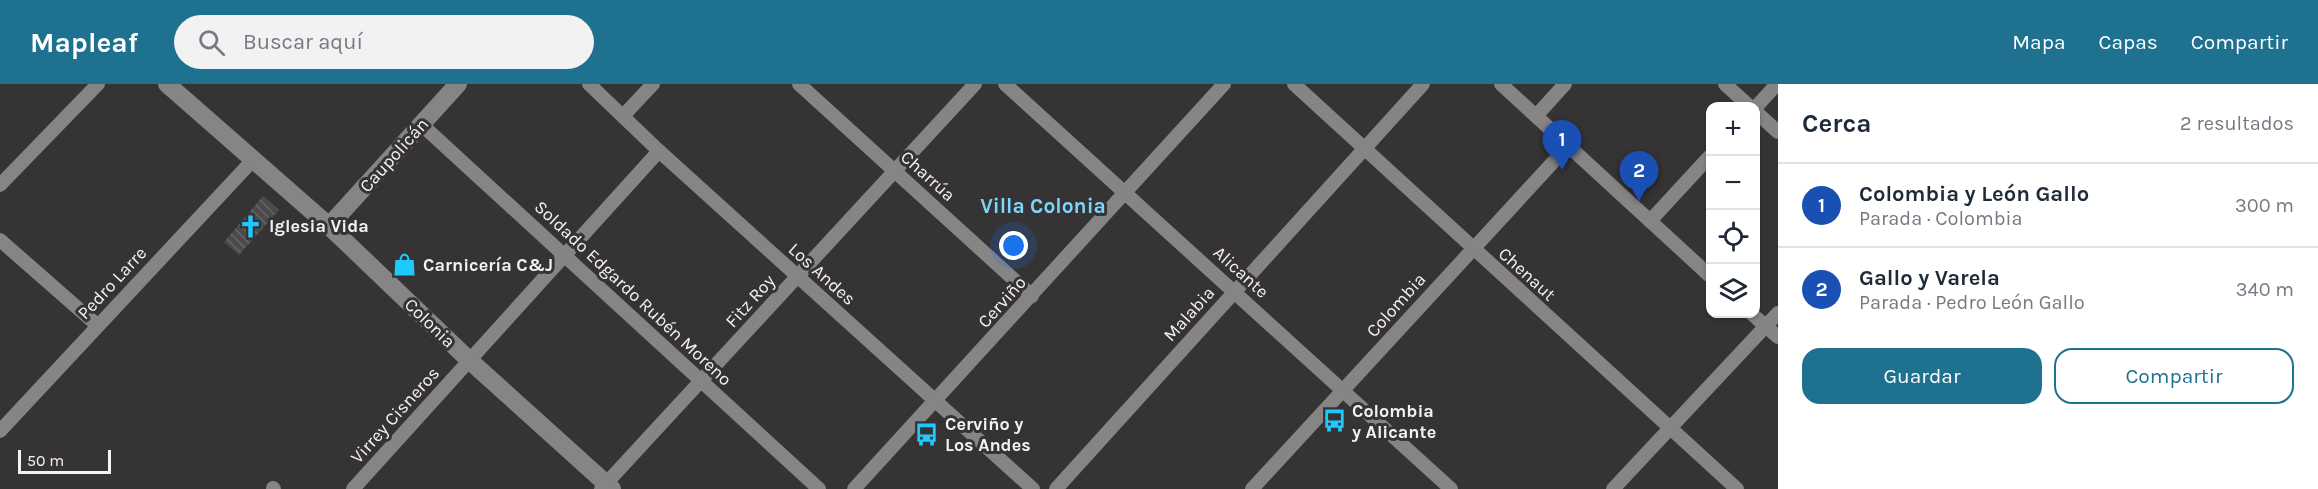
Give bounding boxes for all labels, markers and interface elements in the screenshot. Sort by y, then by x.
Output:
search box [174,15,594,69]
text: Mapleaf [30,26,138,59]
icon: search [195,26,228,59]
text: Buscar aquí [243,29,363,55]
text: Mapa [2012,30,2066,54]
text: Capas [2099,30,2158,54]
text: Compartir [2191,30,2288,54]
map controls [1706,102,1760,318]
button: + [1706,102,1760,156]
text: Cerca [1802,108,1871,139]
text: 2 resultados [2180,112,2294,135]
street label: Caupolicán [355,113,433,197]
pin: 1 [1542,120,1582,170]
street label: Charrúa [896,146,960,206]
pin: 2 [1620,152,1658,201]
button: − [1706,156,1760,210]
text: Colombia y León Gallo [1859,181,2089,207]
district label: Villa Colonia [980,194,1106,218]
text: 1 [1818,194,1825,217]
text: 300 m [2235,194,2294,217]
street label: Soldado Edgardo Rubén Moreno [530,196,736,390]
text: Parada · Colombia [1859,207,2023,230]
button: locate [1706,210,1760,264]
church icon: Iglesia Vida [238,213,264,239]
place label: Iglesia Vida [269,215,369,237]
your location [999,231,1028,260]
street label: Los Andes [784,238,860,310]
street label: Alicante [1209,241,1273,303]
street label: Pedro Larre [73,242,151,324]
street label: Chenaut [1494,243,1560,306]
shop icon: Carnicería C&J [392,252,418,278]
place label: Carnicería C&J [423,254,553,276]
button: layers [1706,264,1760,318]
text: Gallo y Varela [1859,265,2000,291]
street label: Colombia [1362,268,1430,342]
street label: Fitz Roy [721,270,780,332]
street label: Cerviño [973,272,1031,332]
text: 2 [1815,278,1828,301]
text: 340 m [2236,278,2294,301]
street label: Malabia [1159,282,1219,346]
text: Parada · Pedro León Gallo [1859,291,2085,314]
street label: Colonia [400,294,460,352]
button: Guardar [1802,348,2042,404]
button: Compartir [2054,348,2294,404]
street label: Virrey Cisneros [346,362,444,468]
place label: Colombia y Alicante [1352,400,1436,443]
bus stop icon: Colombia y Alicante [1321,408,1347,434]
place label: Cerviño y Los Andes [945,413,1031,456]
bus stop icon: Cerviño y Los Andes [914,421,940,447]
scale bar [18,447,111,474]
text: 50 m [27,451,64,470]

